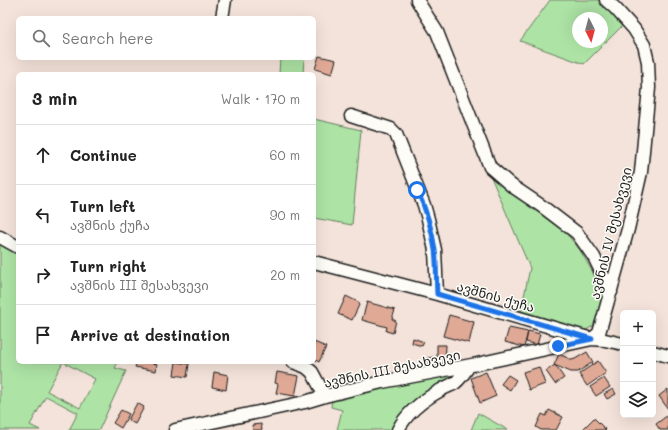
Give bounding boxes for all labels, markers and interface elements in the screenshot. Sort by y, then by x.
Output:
north arrow [572,12,608,48]
search box [16,16,316,60]
icon: search [30,27,52,49]
text: Search here [62,28,153,48]
text: 3 min [32,87,77,109]
text: Walk · 170 m [221,90,300,107]
icon: ahead [32,144,54,166]
text: Continue [70,145,137,165]
text: 60 m [270,146,300,163]
street label: ავშნის IV შესახვევი [585,165,635,301]
route start [408,181,426,199]
text: Turn left [70,196,135,216]
icon: left [32,204,54,226]
text: 90 m [270,206,300,223]
text: ავშნის ქუჩა [70,216,150,233]
text: Turn right [70,256,147,276]
icon: right [32,264,54,286]
text: 20 m [270,266,300,283]
text: ავშნის III შესახვევი [70,276,209,293]
street label: ავშნის ქუჩა [455,277,537,315]
map controls [620,310,656,418]
button: + [620,310,656,346]
icon: arrive [32,324,54,346]
text: Arrive at destination [70,325,230,345]
route end [549,337,567,355]
street label: ავშნის III შესახვევი [322,345,462,391]
button: − [620,346,656,382]
button: layers [620,382,656,418]

